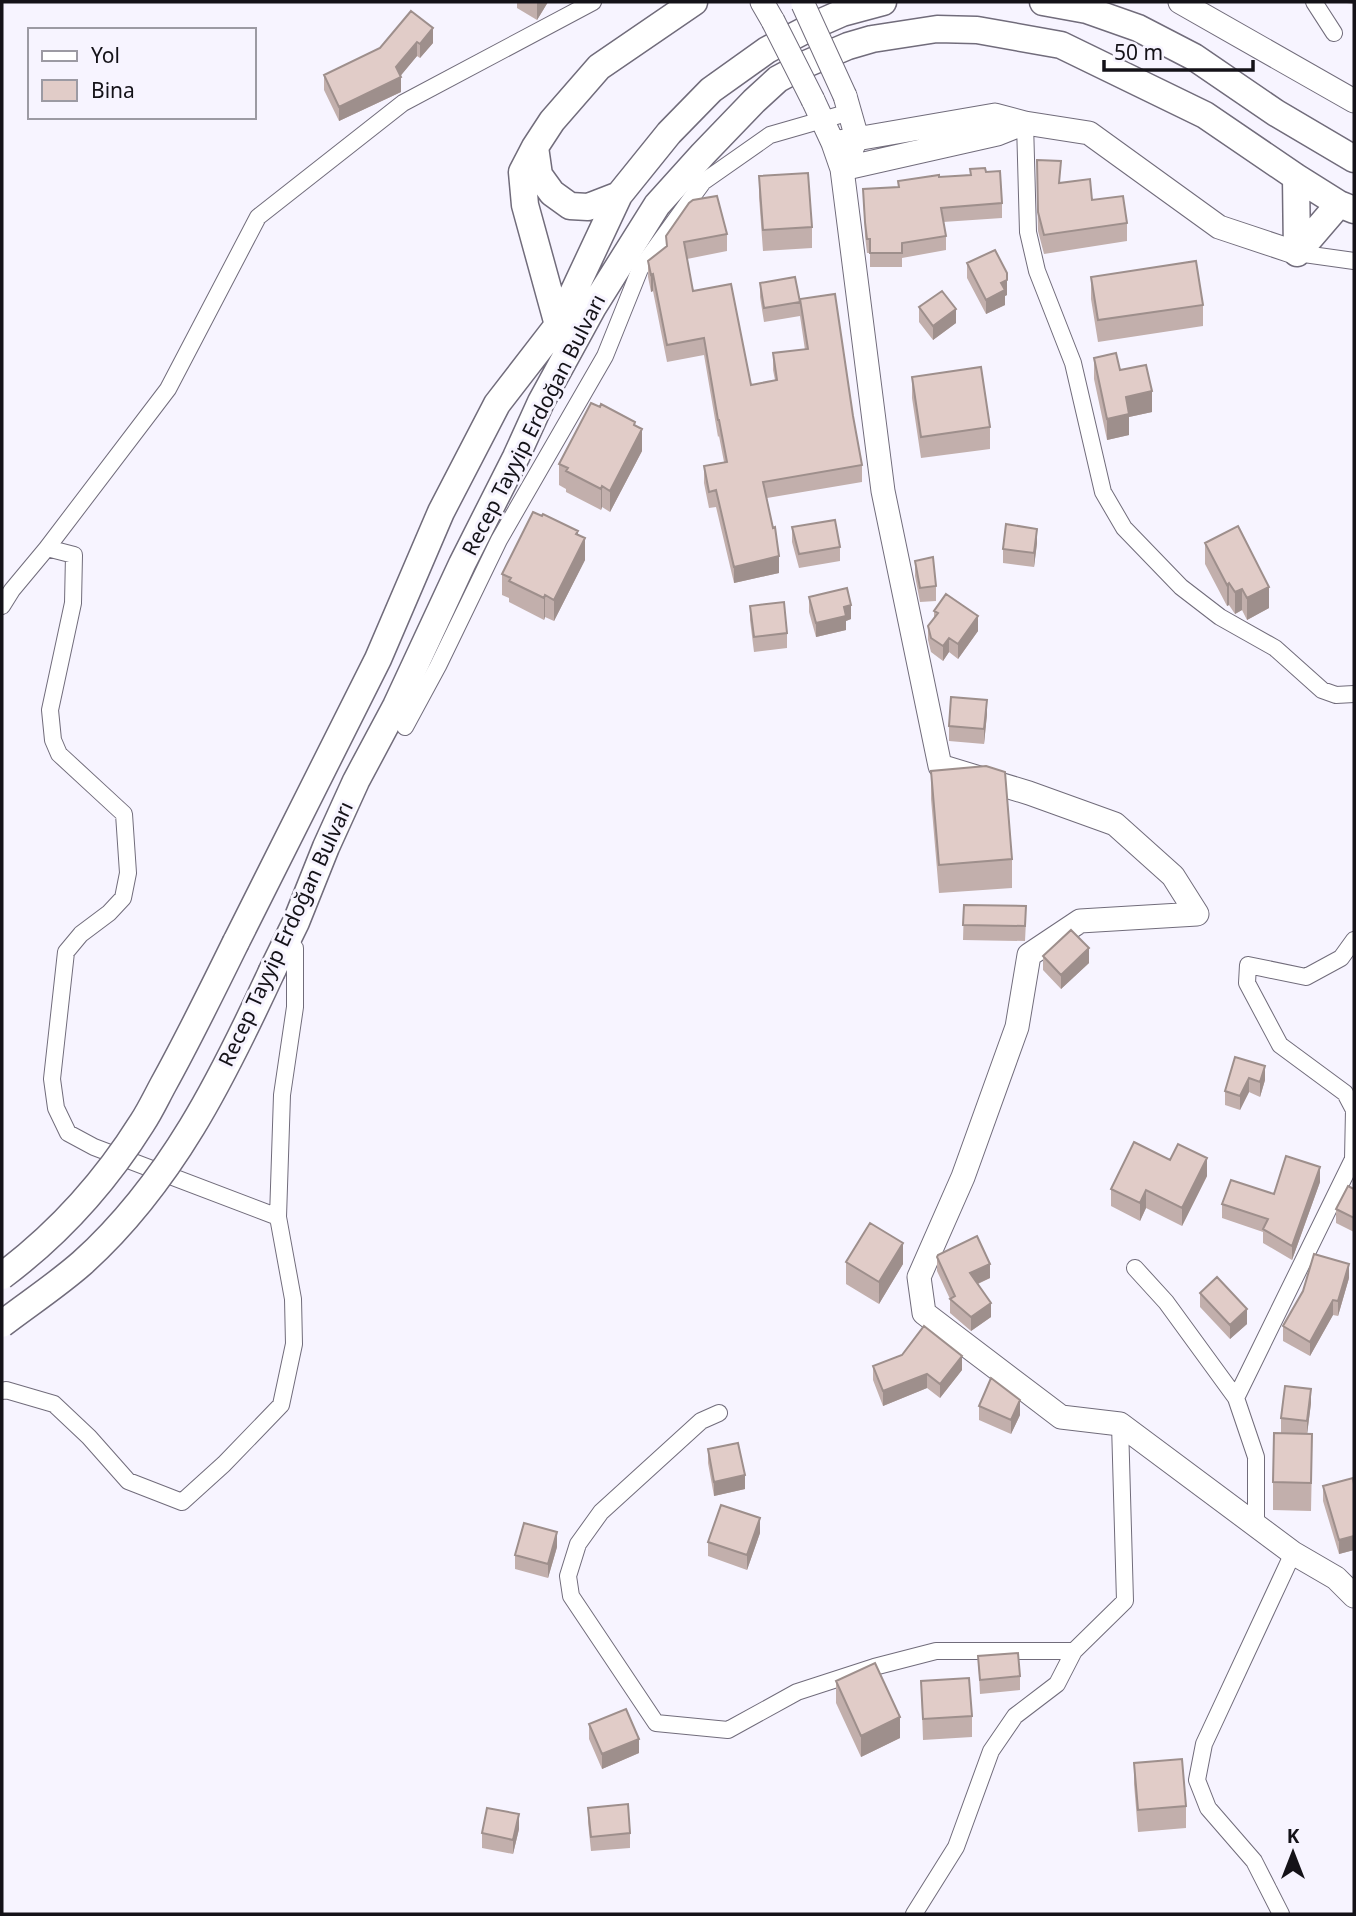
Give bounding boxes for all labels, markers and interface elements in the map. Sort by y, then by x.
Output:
legend [28,28,256,119]
scale bar [1104,28,1253,72]
text: 50 m [1114,38,1163,66]
text: Yol [91,41,120,69]
text: Bina [91,76,135,104]
street label: Recep Tayyip Erdoğan Bulvarı [455,289,611,560]
street label: Recep Tayyip Erdoğan Bulvarı [211,796,359,1071]
north arrow [1258,1818,1328,1888]
text: K [1287,1823,1300,1849]

